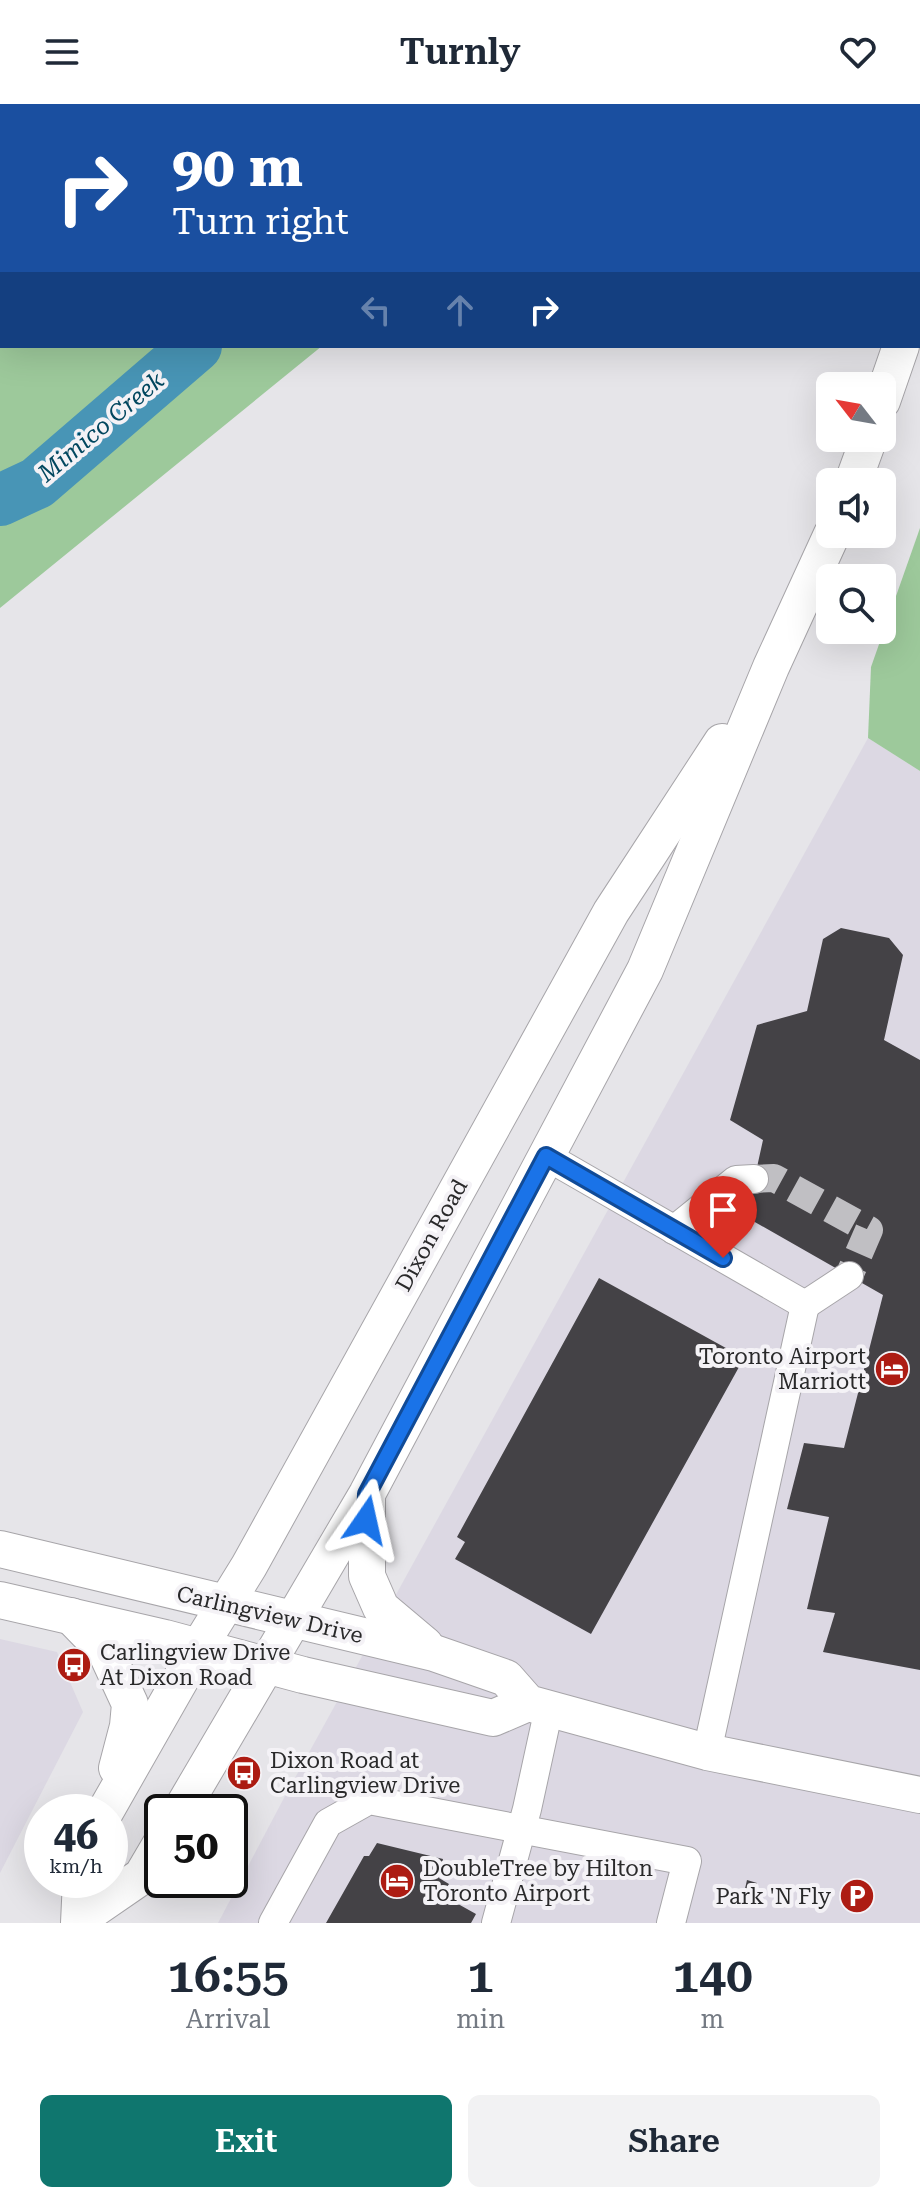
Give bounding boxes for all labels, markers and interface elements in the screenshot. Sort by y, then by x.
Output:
icon: menu [40,30,84,74]
icon: heart [836,30,880,74]
text: Turnly [399,31,521,73]
text: 90 m [172,134,303,200]
icon: right [40,136,144,240]
text: Turn right [172,201,349,243]
icon: left [354,288,398,332]
icon: ahead [438,288,482,332]
icon: right [522,288,566,332]
water label: Mimico Creek [32,366,170,488]
north arrow [816,372,896,452]
map controls [816,372,896,644]
button: sound [816,468,896,548]
button: search [816,564,896,644]
street label: Dixon Road [390,1175,472,1295]
pin [689,1176,757,1258]
icon: arrive [701,1188,745,1232]
place label: Toronto Airport Marriott [699,1344,866,1394]
hotel icon: Toronto Airport Marriott [873,1350,911,1388]
position arrow [324,1478,408,1562]
street label: Carlingview Drive [174,1581,365,1648]
place label: Carlingview Drive At Dixon Road [100,1640,290,1690]
bus stop icon: Carlingview Drive At Dixon Road [55,1646,93,1684]
place label: Dixon Road at Carlingview Drive [270,1748,460,1798]
bus stop icon: Dixon Road at Carlingview Drive [225,1754,263,1792]
speed limit sign: 50 [144,1794,248,1898]
text: 46 [54,1812,98,1859]
text: km/h [49,1854,103,1878]
place label: DoubleTree by Hilton Toronto Airport [423,1856,653,1906]
hotel icon: DoubleTree by Hilton Toronto Airport [378,1862,416,1900]
parking icon: Park 'N Fly [838,1877,876,1915]
place label: Park 'N Fly [715,1884,831,1909]
text: 16:55 [167,1948,289,2004]
text: 1 [467,1948,494,2004]
text: 140 [672,1948,753,2004]
text: Arrival [186,2004,270,2034]
text: min [456,2004,505,2034]
text: m [701,2004,724,2034]
button: Exit [40,2095,452,2187]
button: Share [468,2095,880,2187]

